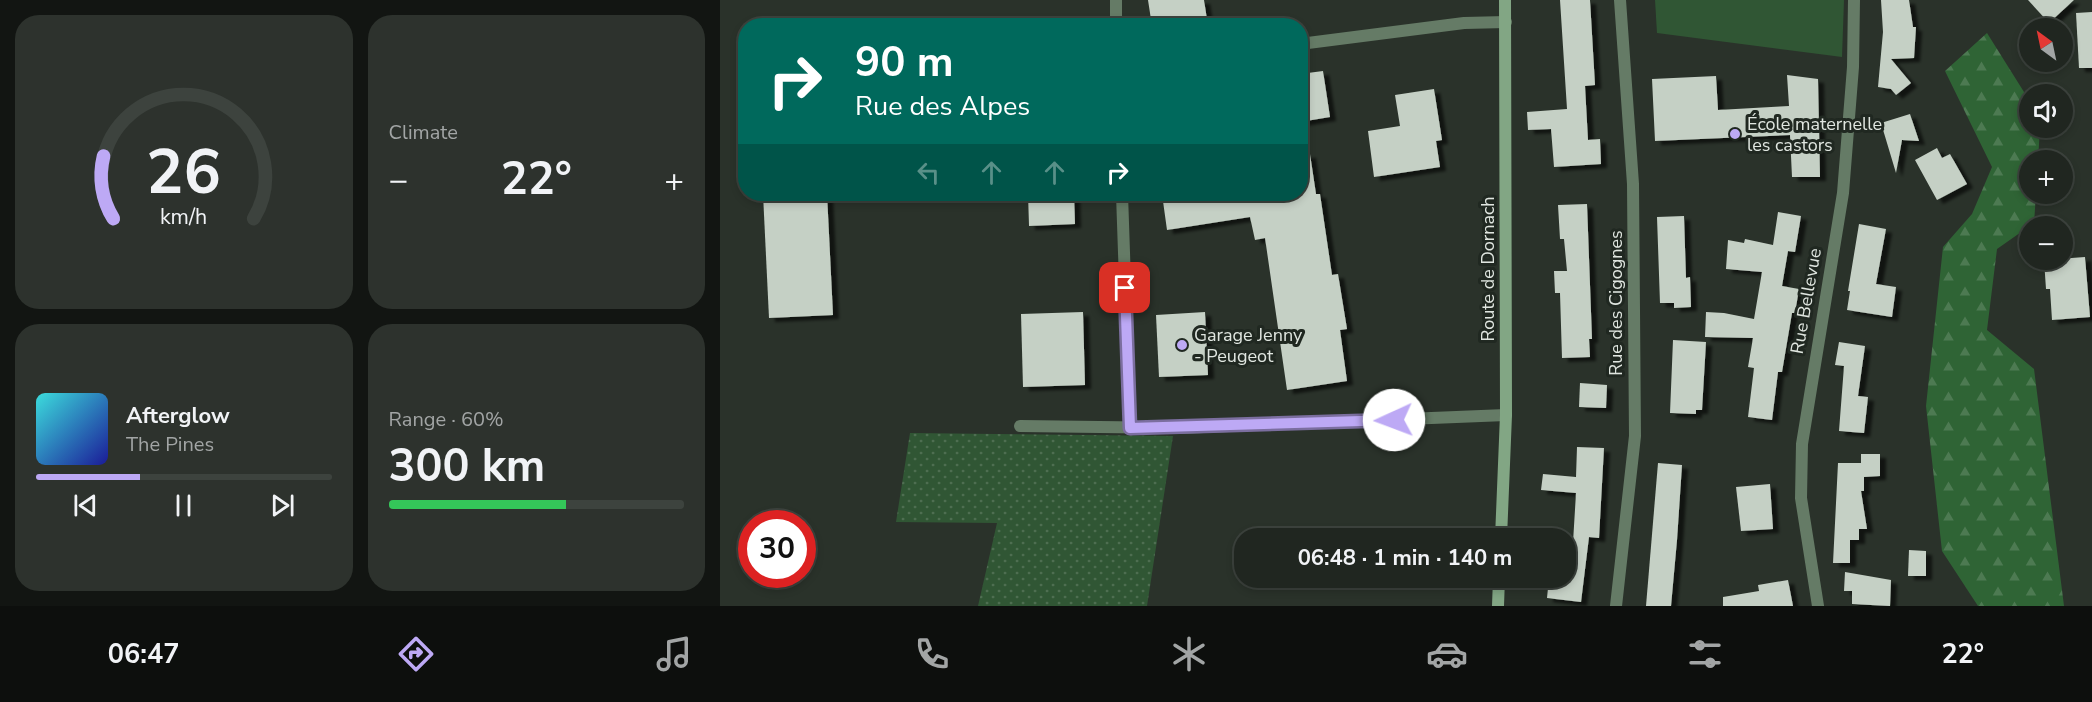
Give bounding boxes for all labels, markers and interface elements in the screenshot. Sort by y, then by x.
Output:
north arrow [2019,18,2073,72]
map controls [2019,18,2073,270]
text: 90 m [855,34,954,91]
icon: right [756,42,834,120]
button: sound [2019,84,2073,138]
text: Rue des Alpes [855,88,1030,125]
place label: École maternelle les castors [1747,112,1882,157]
text: Climate [389,119,458,146]
marker: École maternelle les castors [1728,127,1742,141]
text: 26 [146,130,221,215]
text: 22° [501,149,572,210]
button: + [2019,150,2073,204]
icon: left [912,156,945,189]
icon: ahead [975,156,1008,189]
icon: ahead [1038,156,1071,189]
icon: right [1101,156,1134,189]
text: − [389,158,408,203]
text: + [664,158,684,203]
street label: Route de Dornach [1476,196,1500,342]
text: km/h [160,202,207,232]
button: − [2019,216,2073,270]
street label: Rue des Cigognes [1604,230,1628,376]
street label: Rue Bellevue [1785,246,1827,356]
pin [1099,262,1150,313]
icon: arrive [1108,271,1141,304]
place label: Garage Jenny - Peugeot [1194,323,1303,368]
marker: Garage Jenny - Peugeot [1175,338,1189,352]
position arrow [1362,388,1426,452]
text: Afterglow [126,401,230,431]
text: Range · 60% [389,406,504,433]
text: The Pines [126,431,214,458]
text: 300 km [389,436,545,497]
icon: previous [69,489,102,522]
icon: pause [167,489,200,522]
icon: next [266,489,299,522]
speed limit sign: 30 [738,510,816,588]
text: 06:48 · 1 min · 140 m [1298,543,1512,573]
icon: directions [395,633,437,675]
icon: music [653,633,695,675]
icon: phone [911,633,953,675]
icon: climate [1168,633,1210,675]
icon: car [1426,633,1468,675]
icon: filters [1684,633,1726,675]
text: 06:47 [108,636,179,673]
text: 22° [1941,636,1984,673]

